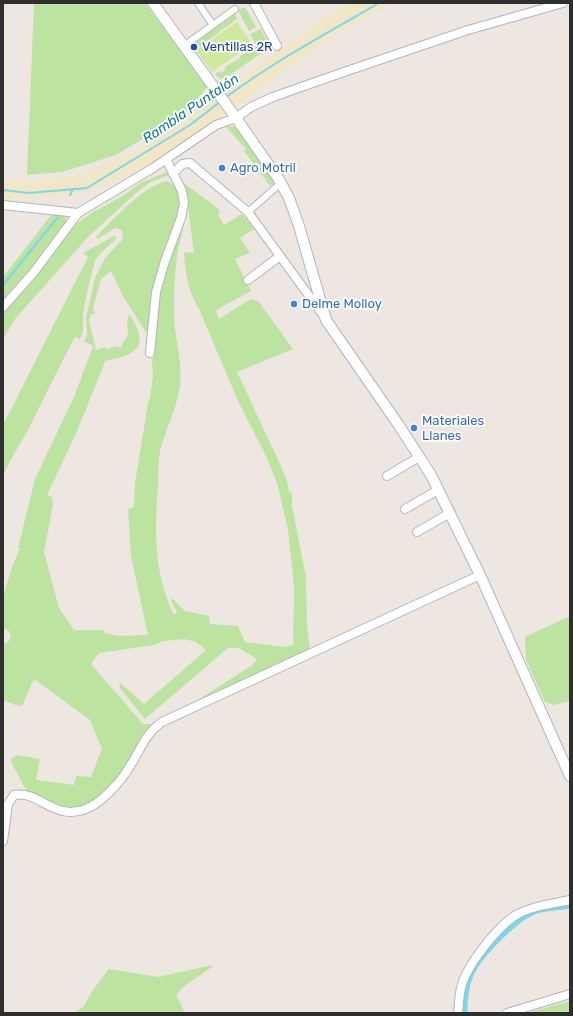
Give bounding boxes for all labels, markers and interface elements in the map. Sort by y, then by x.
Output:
place label: Ventillas 2R [202,39,273,55]
marker: Ventillas 2R [189,42,199,52]
water label: Rambla Puntalón [140,71,242,147]
place label: Agro Motril [230,160,296,176]
marker: Agro Motril [217,163,227,173]
place label: Delme Molloy [302,296,382,312]
marker: Delme Molloy [289,299,299,309]
place label: Materiales Llanes [422,413,484,444]
marker: Materiales Llanes [409,423,419,433]

